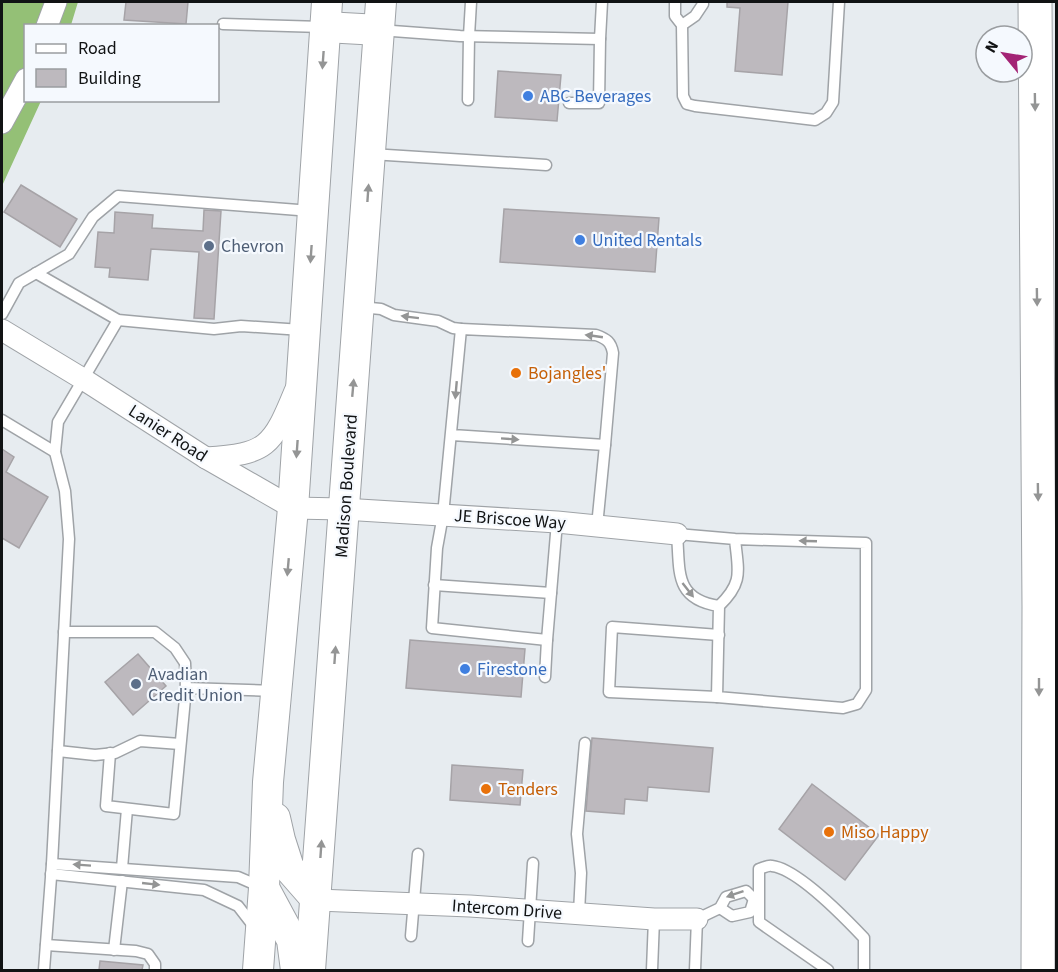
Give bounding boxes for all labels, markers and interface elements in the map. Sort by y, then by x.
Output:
legend [24,24,219,102]
north arrow [974,24,1034,84]
text: Road [78,36,117,61]
text: N [980,37,1004,57]
one-way arrow [319,50,328,69]
text: Building [78,66,141,91]
place label: ABC Beverages [540,84,651,109]
marker: ABC Beverages [521,89,535,103]
one-way arrow [1030,92,1040,111]
one-way arrow [363,184,373,203]
place label: United Rentals [592,228,702,253]
marker: United Rentals [573,233,587,247]
place label: Chevron [221,234,284,259]
marker: Chevron [202,239,216,253]
one-way arrow [306,245,316,264]
one-way arrow [1032,287,1042,306]
one-way arrow [401,313,420,322]
one-way arrow [584,332,603,341]
place label: Bojangles' [528,361,606,386]
marker: Bojangles' [509,366,523,380]
one-way arrow [348,378,358,397]
one-way arrow [451,381,461,400]
street label: Lanier Road [123,399,212,468]
street label: Madison Boulevard [329,413,364,559]
one-way arrow [501,434,520,443]
one-way arrow [292,440,302,459]
one-way arrow [1033,482,1043,501]
street label: JE Briscoe Way [453,503,567,536]
one-way arrow [798,537,817,546]
one-way arrow [283,557,293,576]
one-way arrow [682,582,695,598]
one-way arrow [330,645,339,664]
place label: Firestone [477,657,547,682]
place label: Avadian Credit Union [148,662,243,708]
marker: Firestone [458,662,472,676]
marker: Avadian Credit Union [129,677,143,691]
one-way arrow [1034,677,1044,696]
place label: Tenders [498,777,558,802]
marker: Tenders [479,782,493,796]
place label: Miso Happy [841,820,929,845]
marker: Miso Happy [822,825,836,839]
one-way arrow [316,840,325,859]
one-way arrow [73,860,92,870]
one-way arrow [142,879,161,889]
one-way arrow [726,890,744,900]
street label: Intercom Drive [451,893,563,926]

